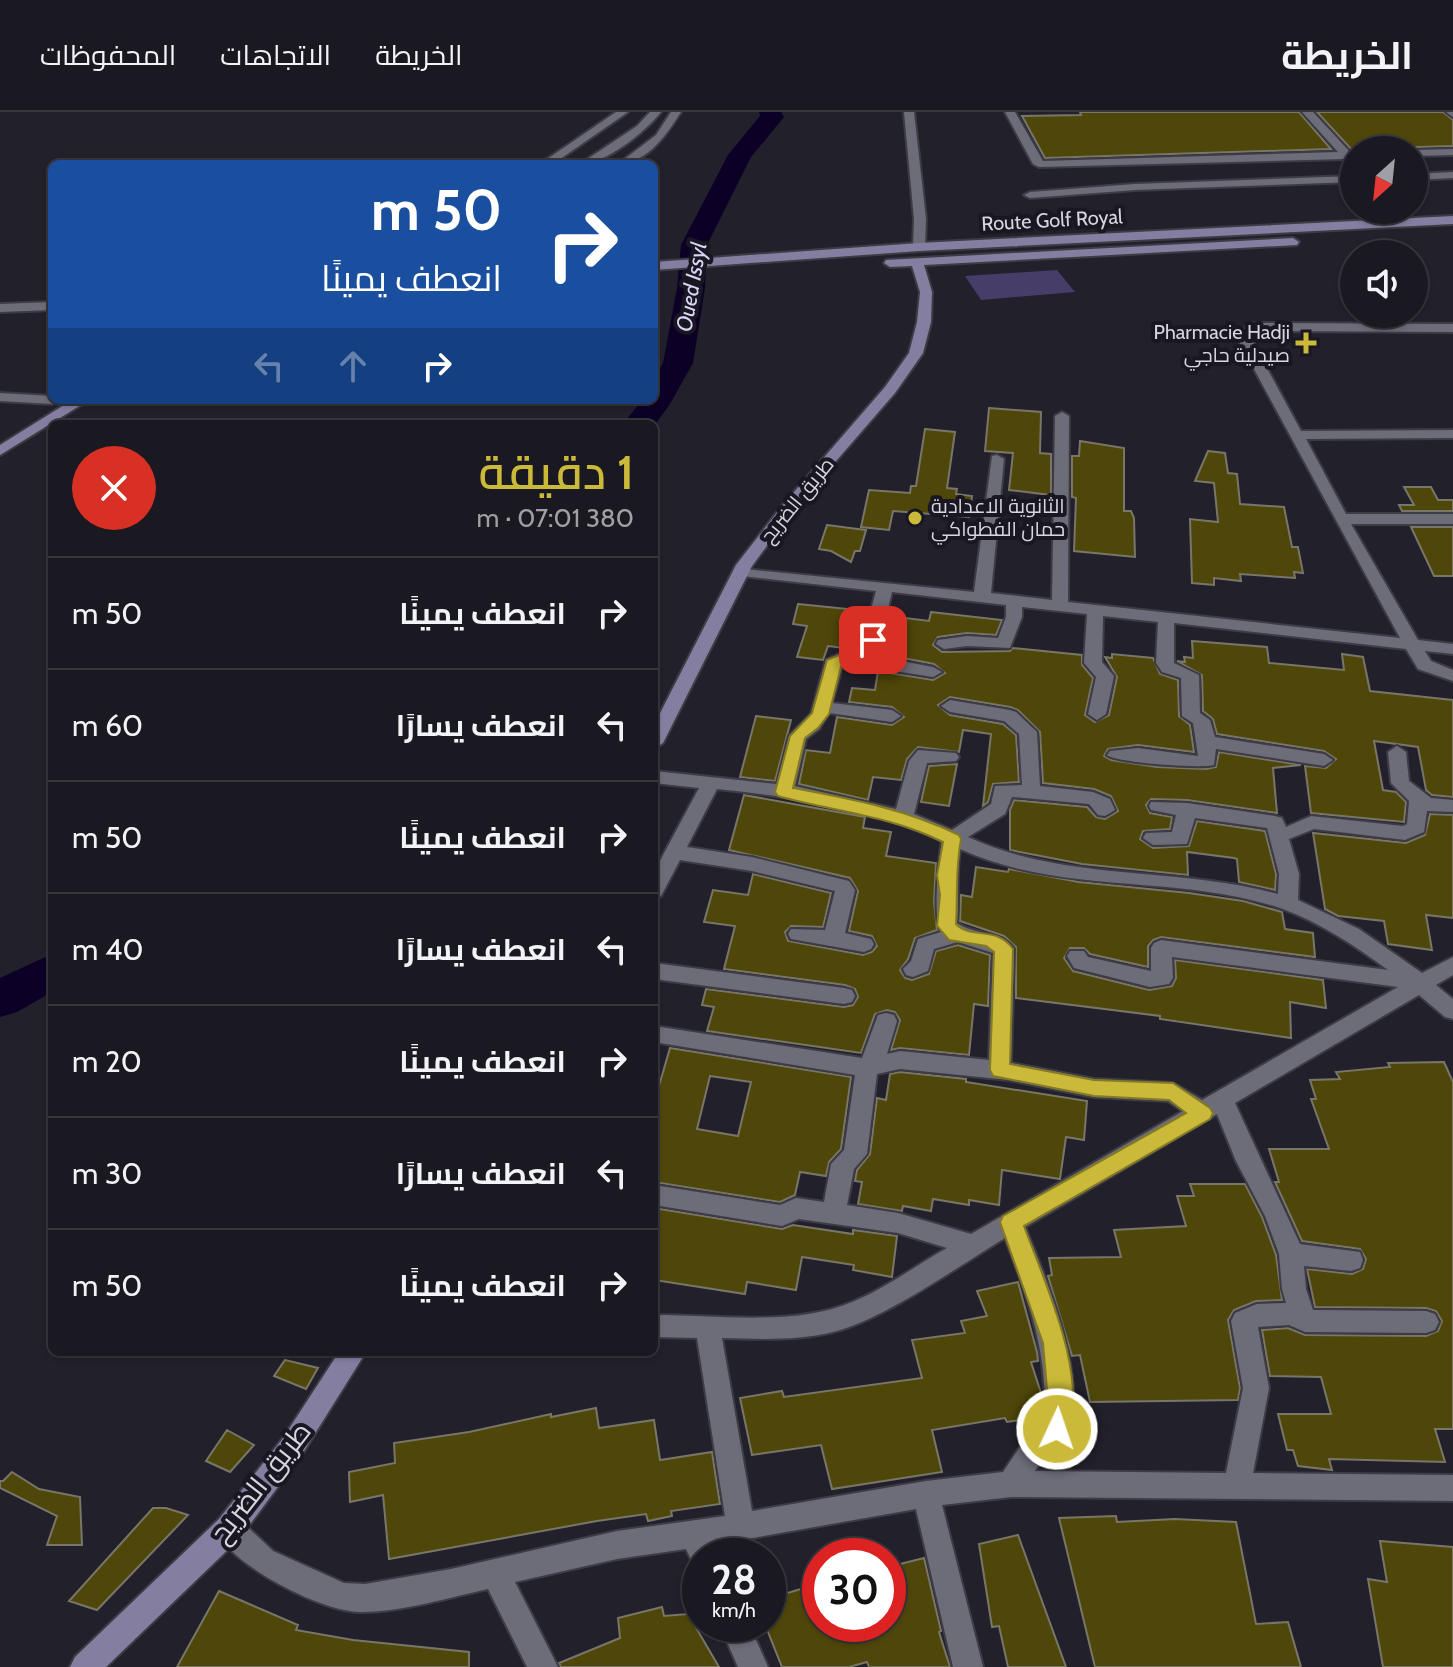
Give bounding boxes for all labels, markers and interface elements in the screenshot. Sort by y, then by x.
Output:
text: الخريطة [1281,32,1413,79]
text: المحفوظات [40,38,176,72]
text: الاتجاهات [220,38,331,72]
text: الخريطة [375,38,463,72]
north arrow [1340,136,1428,224]
map controls [1340,136,1428,328]
text: 50 m [371,176,502,244]
icon: right [530,192,634,296]
street label: Route Golf Royal [981,204,1124,236]
water label: Oued Issyl [670,240,713,334]
button: sound [1340,240,1428,328]
text: انعطف يمينًا [321,256,502,300]
place label: Pharmacie Hadji صيدلية حاجي [1154,320,1290,371]
marker: Pharmacie Hadji صيدلية حاجي [1297,334,1315,352]
icon: left [247,344,291,388]
icon: ahead [331,344,375,388]
icon: right [415,344,459,388]
text: 1 دقيقة [478,443,634,501]
button: close [72,446,156,530]
street label: طريق الضريح [755,452,840,549]
place label: الثانوية الاعدادية حمان الفطواكي [931,494,1065,545]
text: 380 m · 07:01 [476,502,634,534]
marker: الثانوية الاعدادية حمان الفطواكي [906,509,924,527]
icon: right [590,591,634,635]
text: 50 m [72,595,142,632]
text: انعطف يمينًا [399,595,566,632]
pin [839,606,907,674]
icon: arrive [851,618,895,662]
icon: left [590,703,634,747]
text: 60 m [72,707,143,744]
text: انعطف يسارًا [396,707,566,744]
icon: right [590,815,634,859]
text: 50 m [72,819,142,856]
text: انعطف يمينًا [399,819,566,856]
icon: left [590,927,634,971]
text: 40 m [72,931,143,968]
text: انعطف يسارًا [396,931,566,968]
icon: right [590,1039,634,1083]
text: 20 m [72,1043,142,1080]
text: انعطف يمينًا [399,1043,566,1080]
icon: left [590,1151,634,1195]
text: 30 m [72,1155,142,1192]
text: انعطف يسارًا [396,1155,566,1192]
icon: right [590,1263,634,1307]
text: 50 m [72,1267,142,1304]
text: انعطف يمينًا [399,1267,566,1304]
position arrow [1015,1387,1099,1471]
street label: طريق الضريح [202,1415,319,1550]
speed limit sign: 30 [802,1538,906,1642]
text: 28 [711,1555,757,1604]
text: km/h [712,1598,756,1622]

